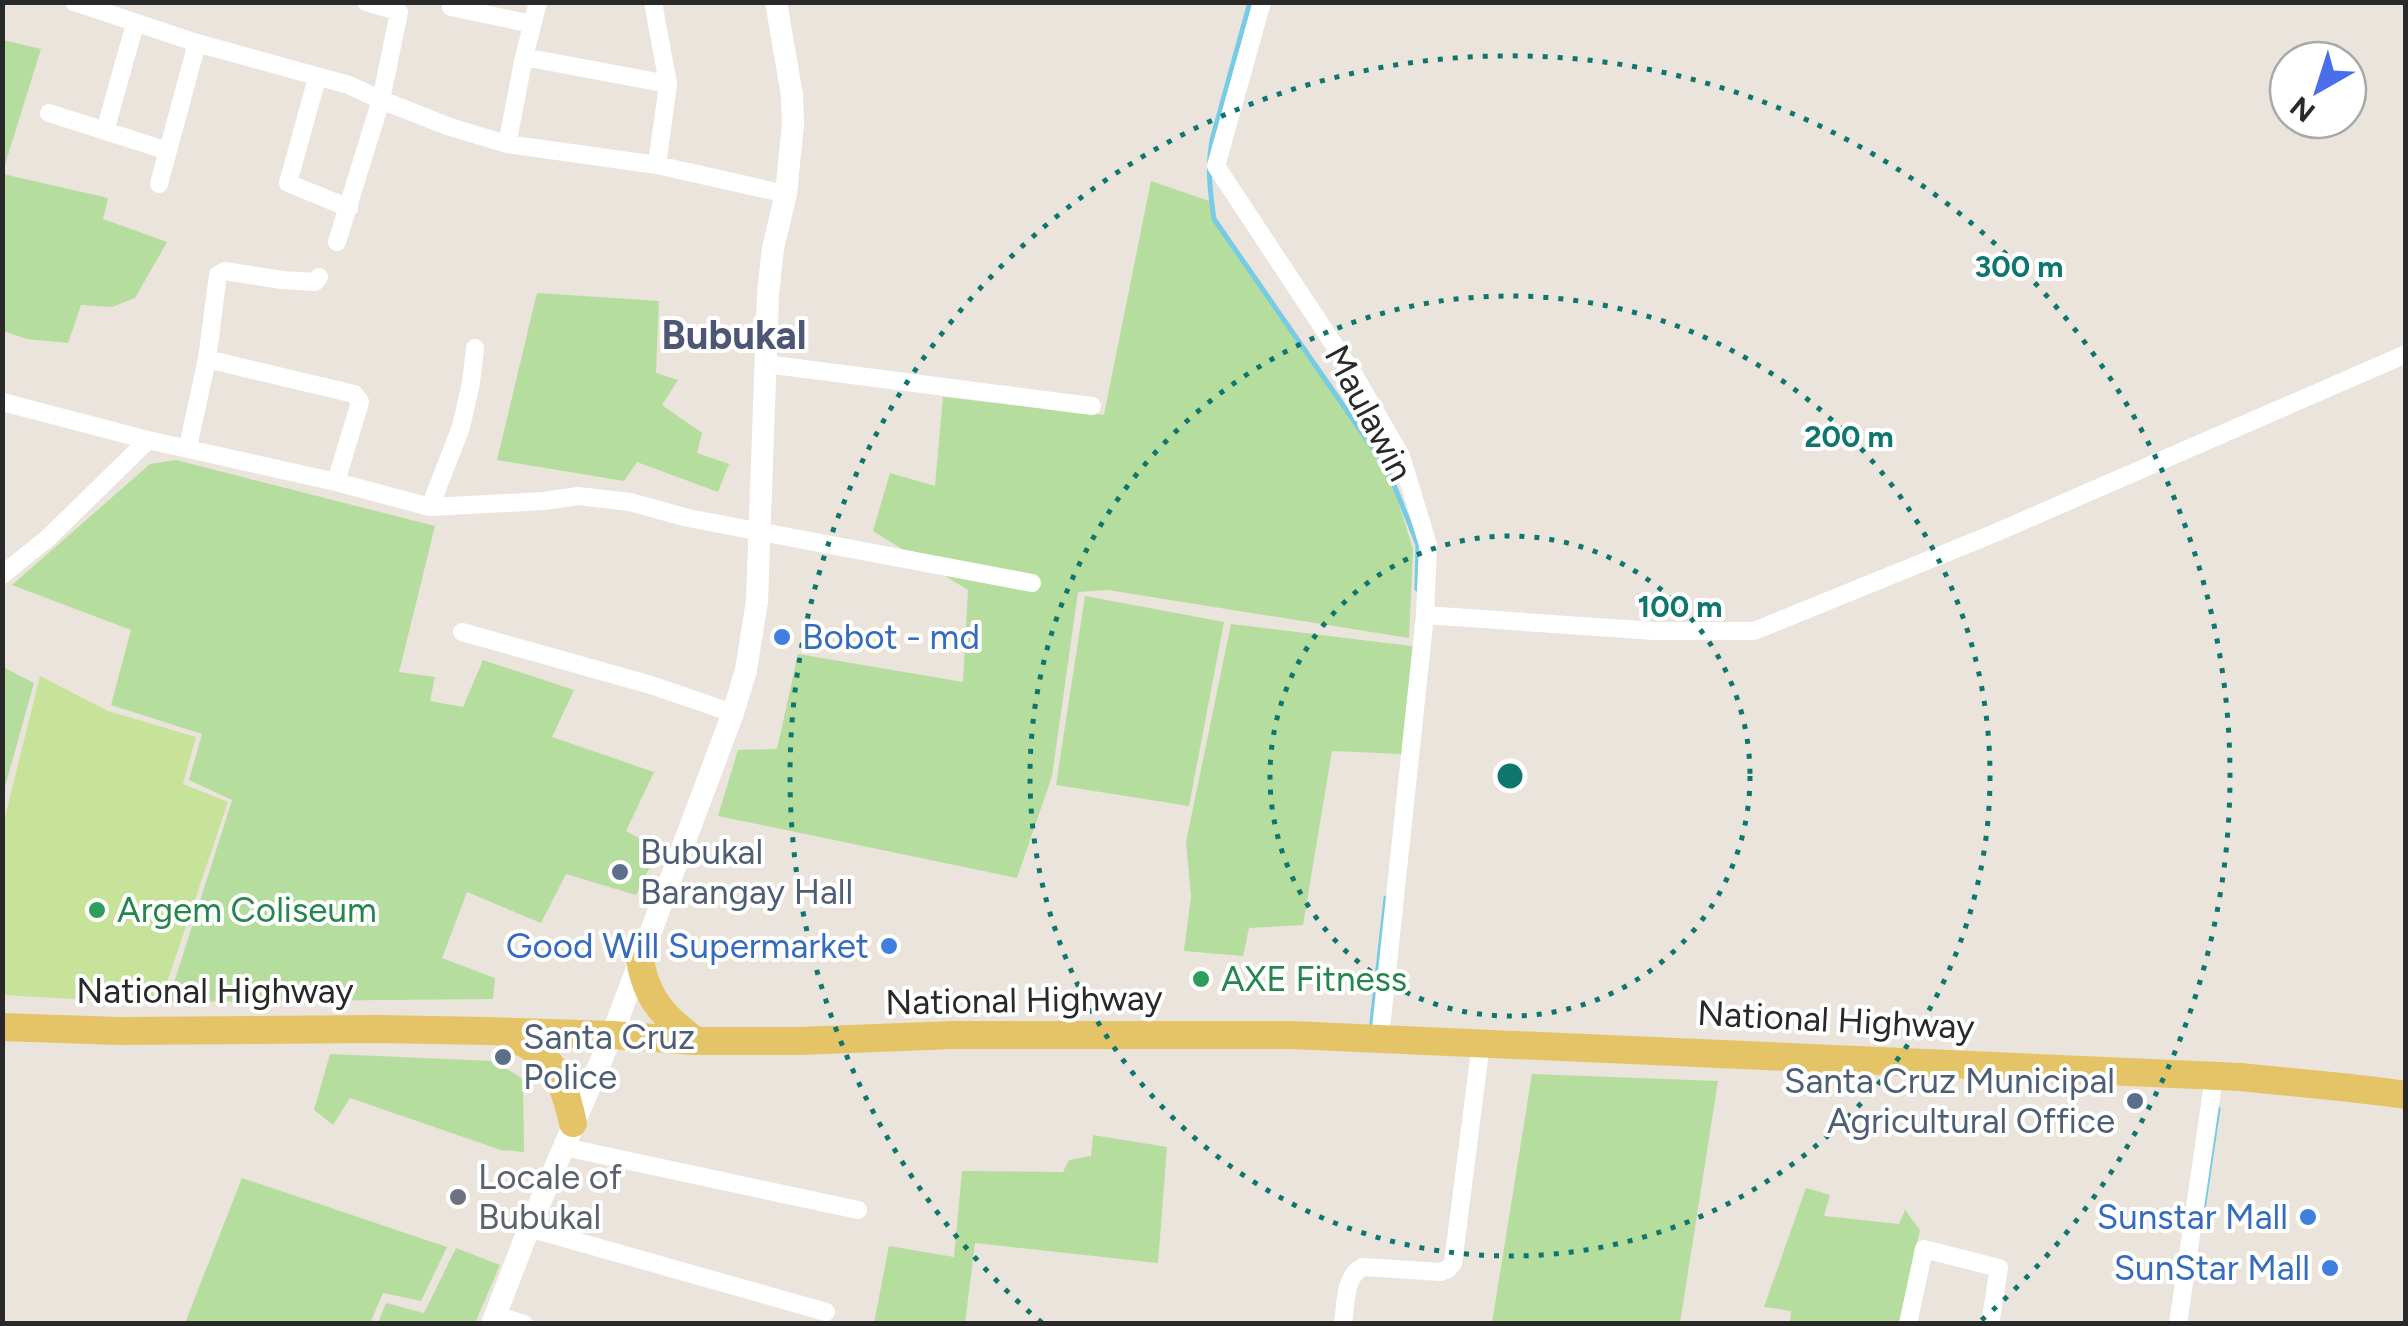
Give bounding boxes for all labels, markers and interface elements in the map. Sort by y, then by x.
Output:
north arrow [2268,40,2368,140]
text: N [2283,89,2321,129]
text: 300 m [1975,248,2063,285]
district label: Bubukal [661,311,807,359]
street label: Maulawin [1316,338,1422,488]
text: 200 m [1804,418,1894,455]
text: 100 m [1638,588,1722,625]
place label: Bobot - md [802,616,980,658]
marker: Bobot - md [771,626,793,648]
centre of rings [1492,758,1528,794]
place label: Bubukal Barangay Hall [640,831,853,913]
marker: Bubukal Barangay Hall [609,861,631,883]
place label: Argem Coliseum [117,889,377,931]
marker: Argem Coliseum [86,899,108,921]
place label: Good Will Supermarket [506,925,869,967]
marker: Good Will Supermarket [878,935,900,957]
place label: AXE Fitness [1221,958,1407,1000]
marker: AXE Fitness [1190,968,1212,990]
street label: National Highway [76,970,354,1012]
street label: National Highway [885,977,1164,1023]
street label: National Highway [1696,992,1976,1048]
place label: Santa Cruz Police [523,1016,695,1098]
marker: Santa Cruz Police [492,1046,514,1068]
place label: Santa Cruz Municipal Agricultural Office [1784,1060,2115,1142]
marker: Santa Cruz Municipal Agricultural Office [2124,1090,2146,1112]
place label: Locale of Bubukal [478,1156,622,1238]
marker: Locale of Bubukal [447,1186,469,1208]
place label: Sunstar Mall [2097,1196,2288,1238]
marker: Sunstar Mall [2297,1206,2319,1228]
place label: SunStar Mall [2114,1247,2310,1289]
marker: SunStar Mall [2319,1257,2341,1279]

